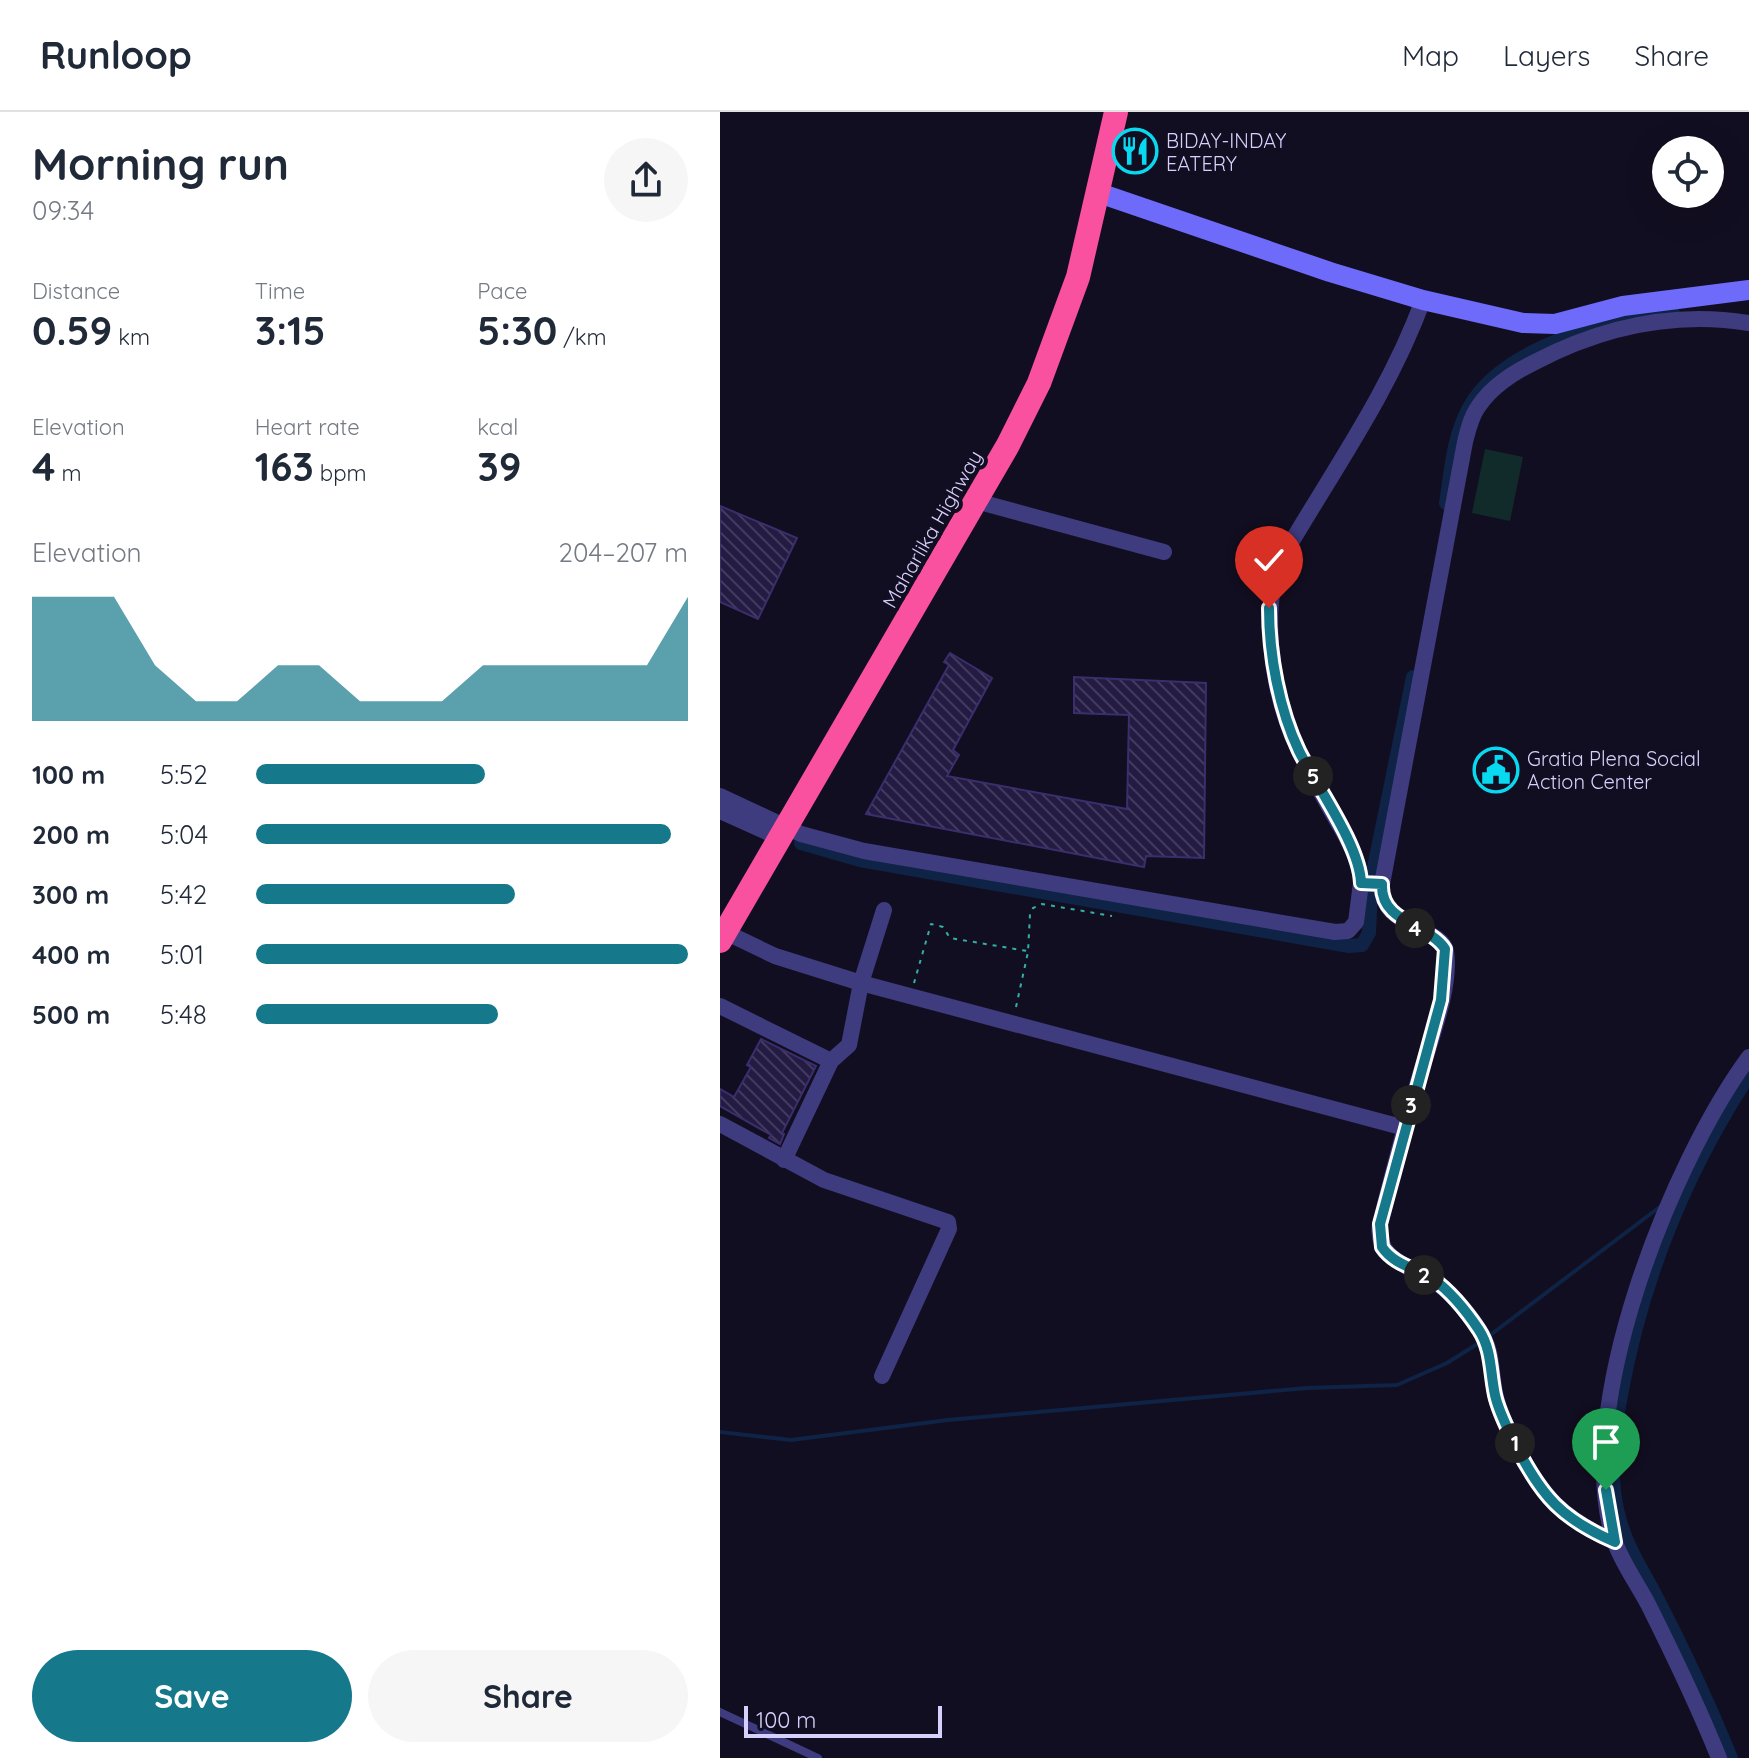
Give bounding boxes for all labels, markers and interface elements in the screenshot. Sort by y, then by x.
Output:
text: Runloop [40,31,192,79]
text: Map [1402,38,1459,73]
text: Layers [1503,38,1590,73]
text: Share [1634,38,1709,73]
restaurant icon: BIDAY-INDAY EATERY [1111,127,1159,175]
place label: BIDAY-INDAY EATERY [1166,128,1286,176]
text: Morning run [32,136,289,191]
map controls [1652,136,1724,208]
button: locate [1652,136,1724,208]
button: share [604,138,688,222]
text: 09:34 [32,194,94,227]
text: Distance [32,277,120,305]
text: Time [255,277,305,305]
text: Pace [477,277,528,305]
text: 0.59 [32,305,112,355]
text: 3:15 [255,305,326,355]
text: 5:30 [477,305,557,355]
text: km [112,323,150,351]
text: /km [557,323,607,351]
text: Elevation [32,413,125,441]
text: Heart rate [255,413,360,441]
text: kcal [477,413,518,441]
text: 4 [32,441,56,491]
text: 163 [255,441,314,491]
text: 39 [477,441,522,491]
street label: Maharlika Highway [877,446,987,612]
text: m [56,459,82,487]
text: bpm [314,459,367,487]
pin [1235,526,1303,608]
text: Elevation [32,536,142,569]
text: 204–207 m [559,536,688,569]
icon: check [1247,538,1291,582]
public building icon: Gratia Plena Social Action Center [1472,746,1520,794]
place label: Gratia Plena Social Action Center [1527,746,1701,794]
pin: 5 [1293,756,1333,796]
text: 100 m [32,758,105,791]
text: 5:52 [160,758,208,791]
text: 5 [1307,762,1319,790]
text: 200 m [32,818,110,851]
text: 5:04 [160,818,208,851]
text: 300 m [32,878,109,911]
text: 5:42 [160,878,207,911]
pin: 4 [1395,908,1435,948]
text: 4 [1409,914,1421,942]
text: 400 m [32,938,110,971]
text: 5:01 [160,938,204,971]
text: 500 m [32,998,110,1031]
text: 5:48 [160,998,207,1031]
pin: 3 [1391,1085,1431,1125]
text: 3 [1405,1091,1417,1119]
pin: 2 [1404,1255,1444,1295]
text: 2 [1418,1261,1430,1289]
pin [1572,1408,1640,1490]
icon: arrive [1584,1420,1628,1464]
pin: 1 [1495,1423,1535,1463]
text: 1 [1511,1429,1519,1457]
button: Save [32,1650,352,1742]
button: Share [368,1650,688,1742]
scale bar [744,1702,942,1738]
text: 100 m [756,1706,816,1734]

